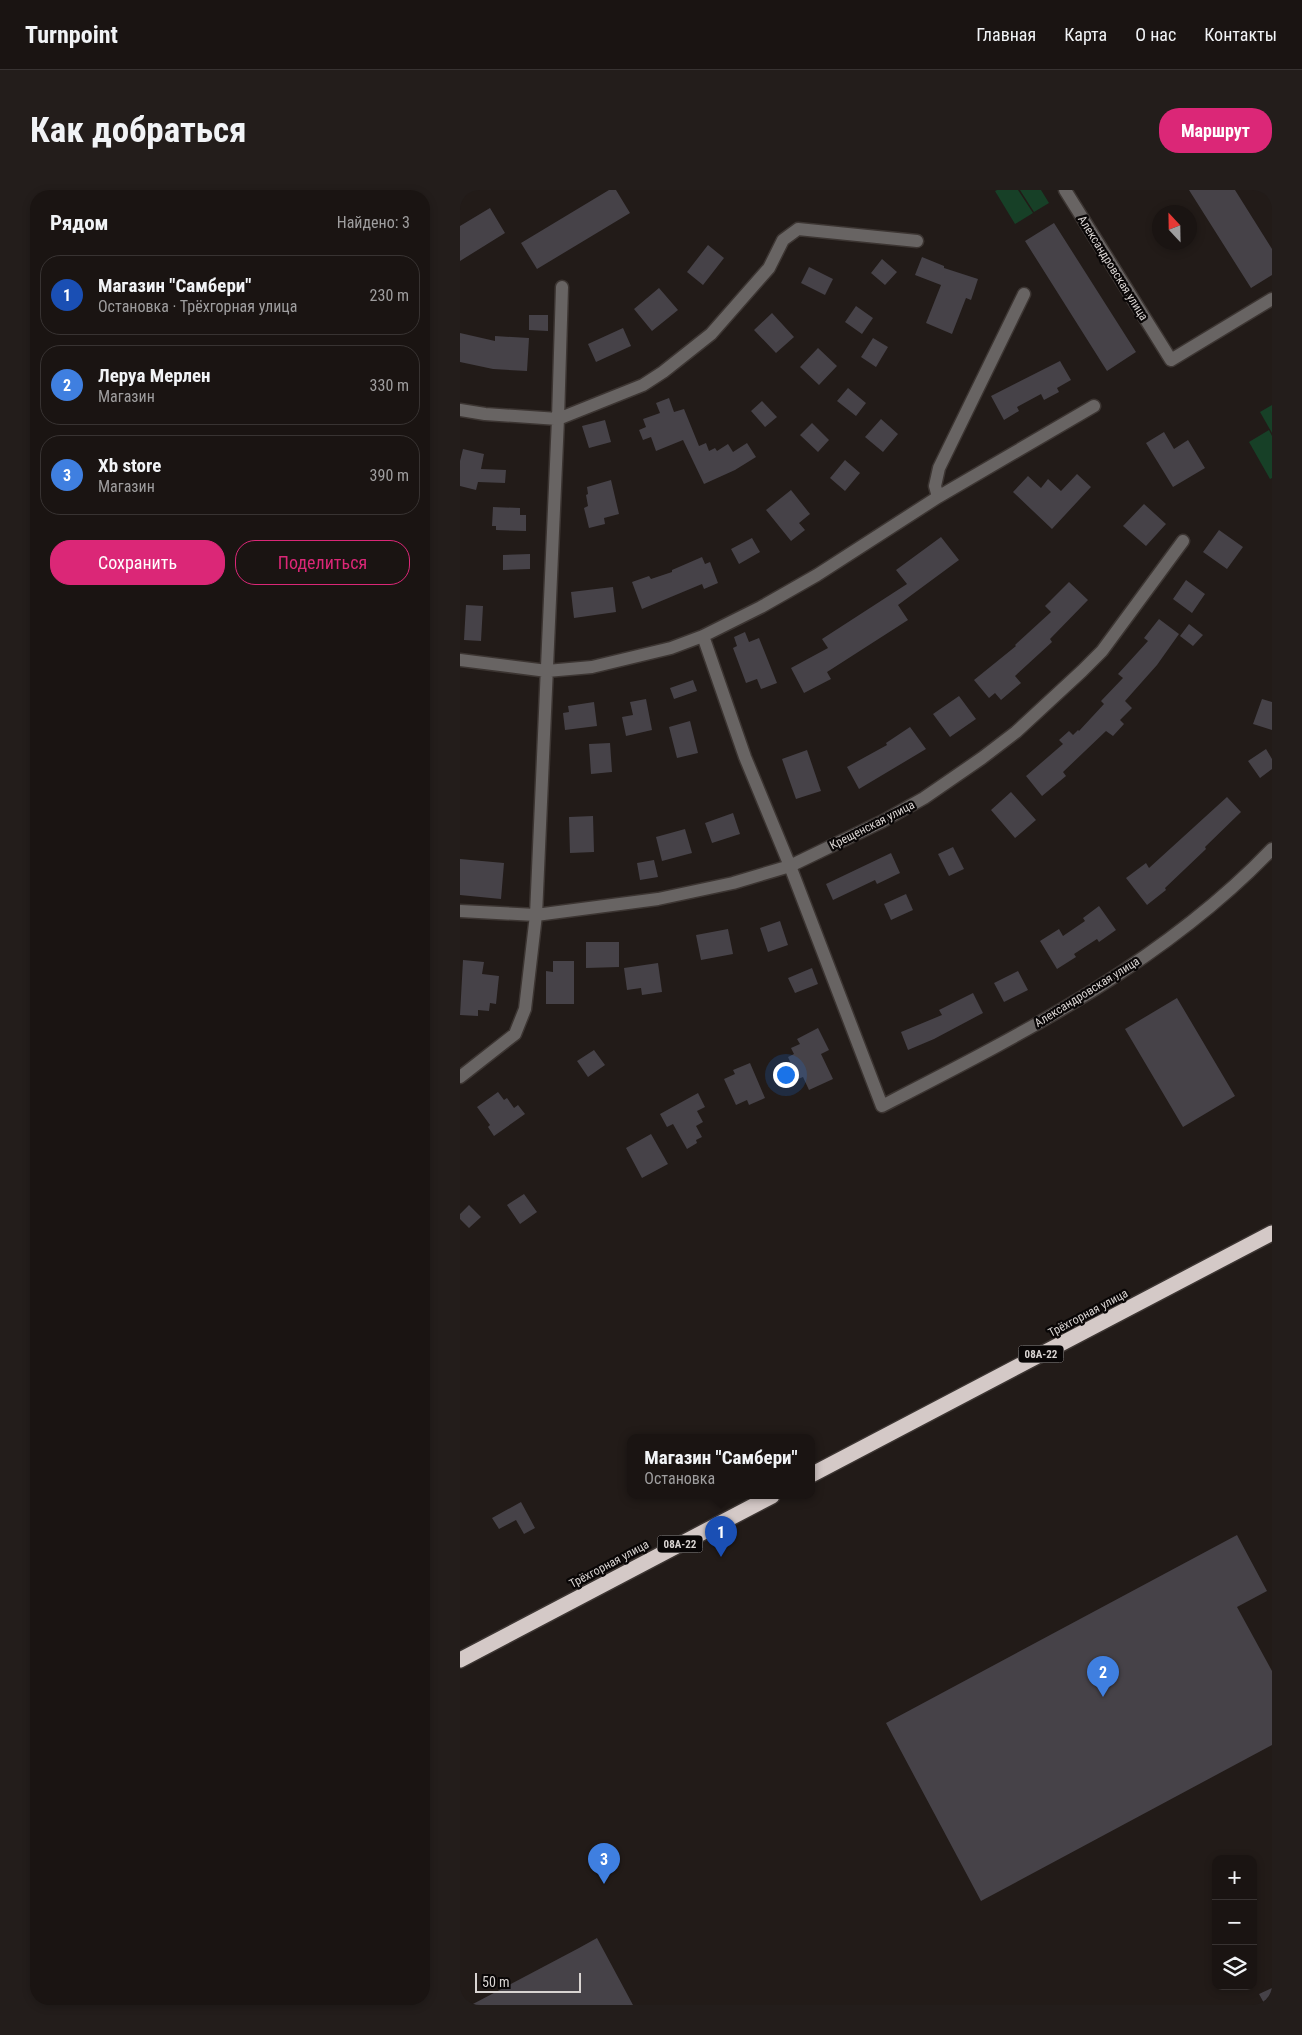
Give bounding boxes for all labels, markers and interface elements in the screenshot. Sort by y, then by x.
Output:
text: Turnpoint [25,21,118,49]
text: Главная [976,24,1036,45]
text: Карта [1064,24,1107,45]
text: О нас [1135,24,1176,45]
text: Контакты [1204,24,1277,45]
button: Маршрут [1159,108,1272,153]
text: Как добраться [30,110,246,151]
north arrow [1152,205,1197,250]
text: Рядом [50,211,109,235]
text: Найдено: 3 [337,213,410,232]
street label: Александровская улица [1075,213,1151,323]
text: Магазин "Самбери" [98,274,251,297]
text: 1 [63,286,71,305]
text: 230 m [370,286,409,305]
text: Остановка · Трёхгорная улица [98,297,297,316]
text: Леруа Мерлен [98,364,211,387]
text: 2 [63,376,71,395]
text: 330 m [370,376,409,395]
text: Магазин [98,387,155,406]
text: Xb store [98,454,161,477]
text: 3 [63,466,71,485]
text: 390 m [370,466,409,485]
text: Магазин [98,477,155,496]
button: Сохранить [50,540,225,585]
button: Поделиться [235,540,410,585]
street label: Крещенская улица [827,797,917,852]
street label: Александровская улица [1032,954,1142,1030]
your location [773,1062,799,1088]
street label: Трёхгорная улица [1046,1286,1130,1340]
road number: 08А-22 [1018,1346,1064,1362]
popup [627,1434,815,1499]
text: Магазин "Самбери" [644,1446,798,1469]
text: Остановка [644,1469,715,1488]
pin: 1 [705,1516,737,1557]
road number: 08А-22 [658,1536,702,1552]
street label: Трёхгорная улица [567,1537,651,1591]
pin: 2 [1087,1656,1119,1697]
pin: 3 [588,1843,620,1884]
map controls [1212,1855,1257,1990]
button: + [1212,1855,1257,1900]
button: − [1212,1900,1257,1945]
button: layers [1212,1945,1257,1990]
scale bar [475,1970,581,1993]
text: 50 m [482,1974,510,1990]

